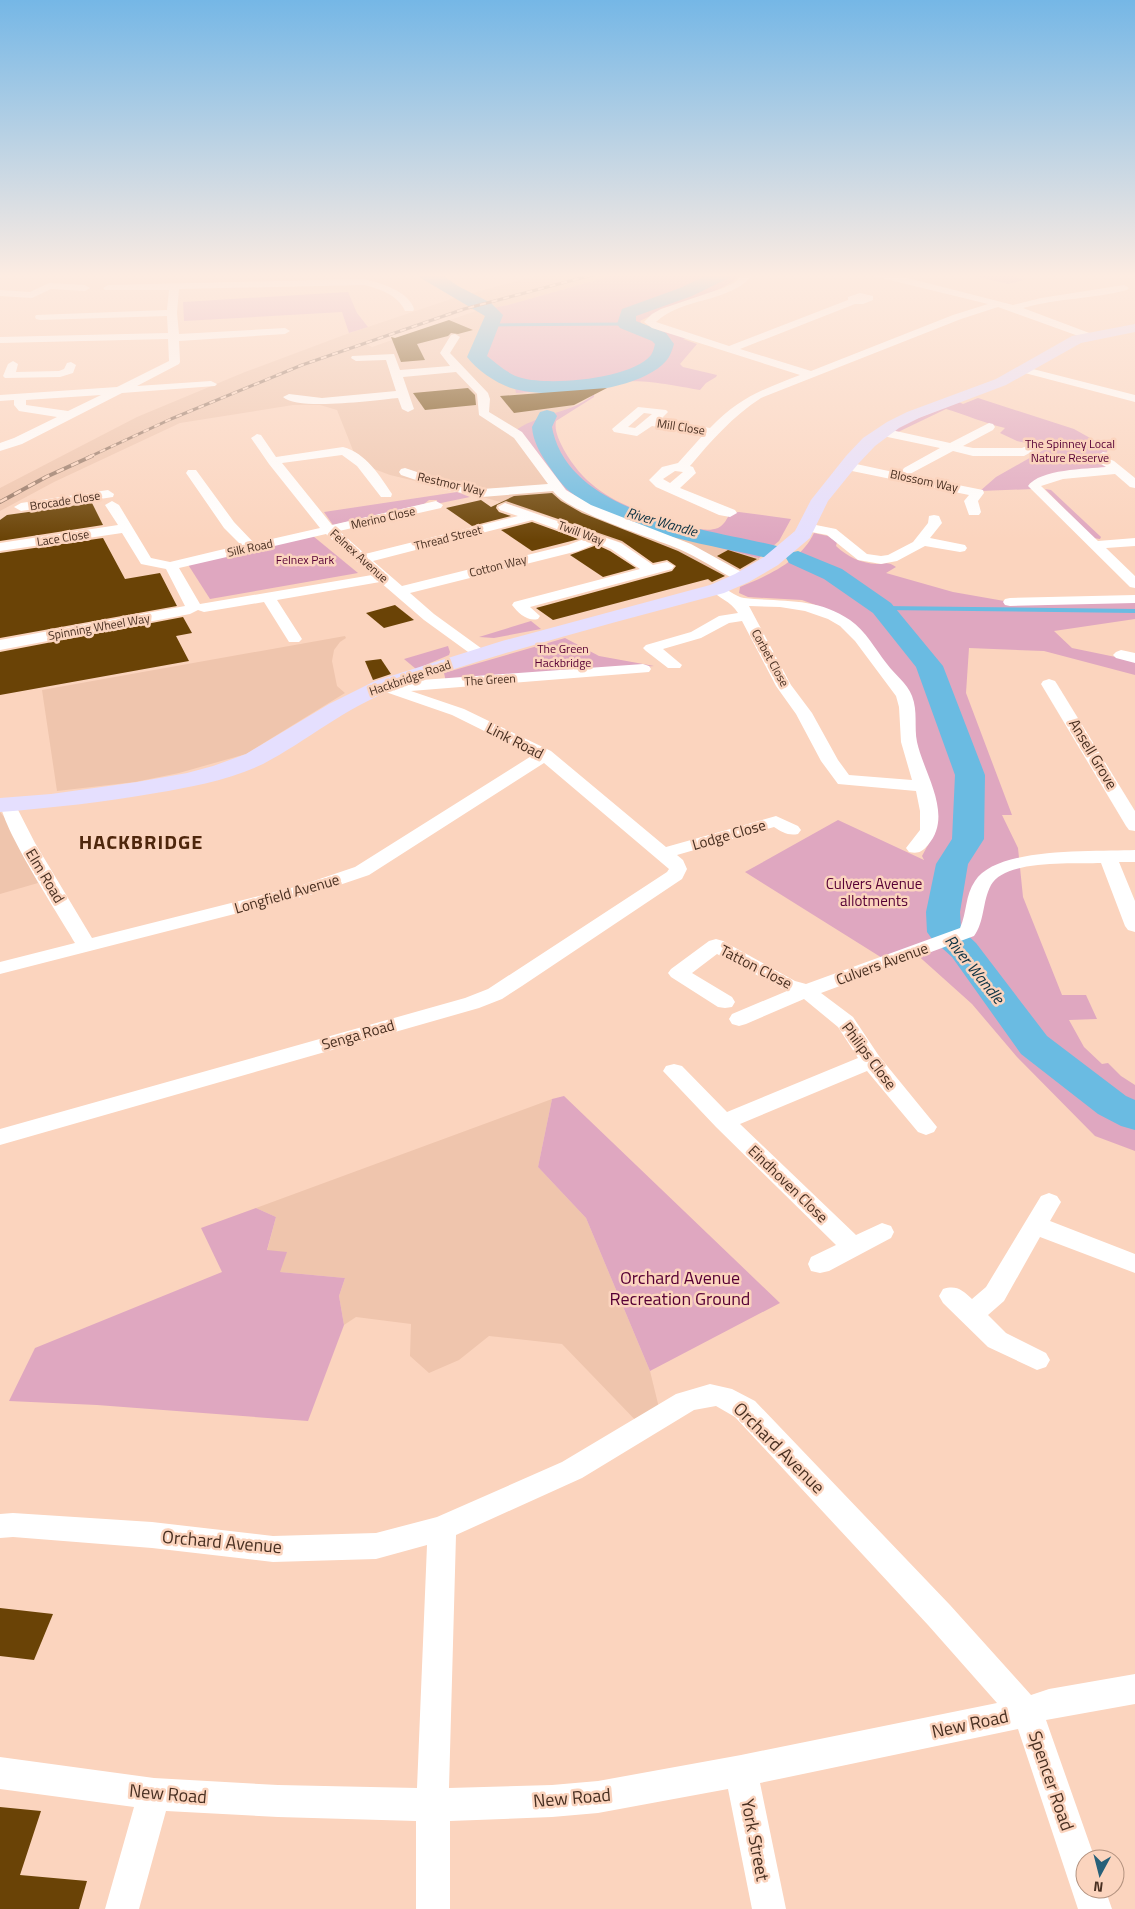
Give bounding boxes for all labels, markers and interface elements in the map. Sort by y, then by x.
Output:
street label: Mill Close [656,413,706,440]
park label: The Spinney Local Nature Reserve [1025,434,1115,467]
street label: Blossom Way [888,464,960,497]
street label: Restmor Way [416,467,487,501]
street label: Brocade Close [28,486,102,515]
street label: Merino Close [349,501,417,534]
water label: River Wandle [624,501,701,542]
street label: Twill Way [556,515,607,550]
street label: Thread Street [412,520,484,555]
street label: Lace Close [35,524,91,551]
street label: Felnex Avenue [326,524,393,587]
street label: Silk Road [225,533,275,562]
street label: Cotton Way [467,549,529,582]
park label: Felnex Park [276,550,334,569]
street label: Spinning Wheel Way [47,608,151,645]
street label: Corbet Close [747,625,794,690]
park label: The Green Hackbridge [535,639,591,672]
street label: Hackbridge Road [366,655,453,700]
street label: The Green [464,668,516,691]
street label: Ansell Grove [1063,714,1124,793]
street label: Link Road [483,716,548,765]
street label: Lodge Close [689,813,768,856]
district label: HACKBRIDGE [79,826,203,857]
street label: Elm Road [20,844,71,907]
street label: Longfield Avenue [232,868,342,919]
park label: Culvers Avenue allotments [826,872,922,912]
water label: River Wandle [940,929,1011,1010]
street label: Culvers Avenue [833,936,931,991]
street label: Tatton Close [716,939,796,995]
street label: Senga Road [319,1013,397,1056]
street label: Philips Close [836,1017,902,1094]
street label: Eindhoven Close [743,1139,834,1228]
park label: Orchard Avenue Recreation Ground [610,1264,750,1312]
street label: Orchard Avenue [727,1396,831,1500]
street label: Orchard Avenue [161,1523,283,1560]
street label: New Road [929,1702,1011,1745]
street label: Spencer Road [1022,1727,1081,1834]
street label: New Road [128,1777,208,1810]
street label: New Road [532,1781,612,1814]
street label: York Street [734,1797,777,1884]
north arrow [1075,1849,1125,1899]
text: N [1092,1876,1104,1898]

